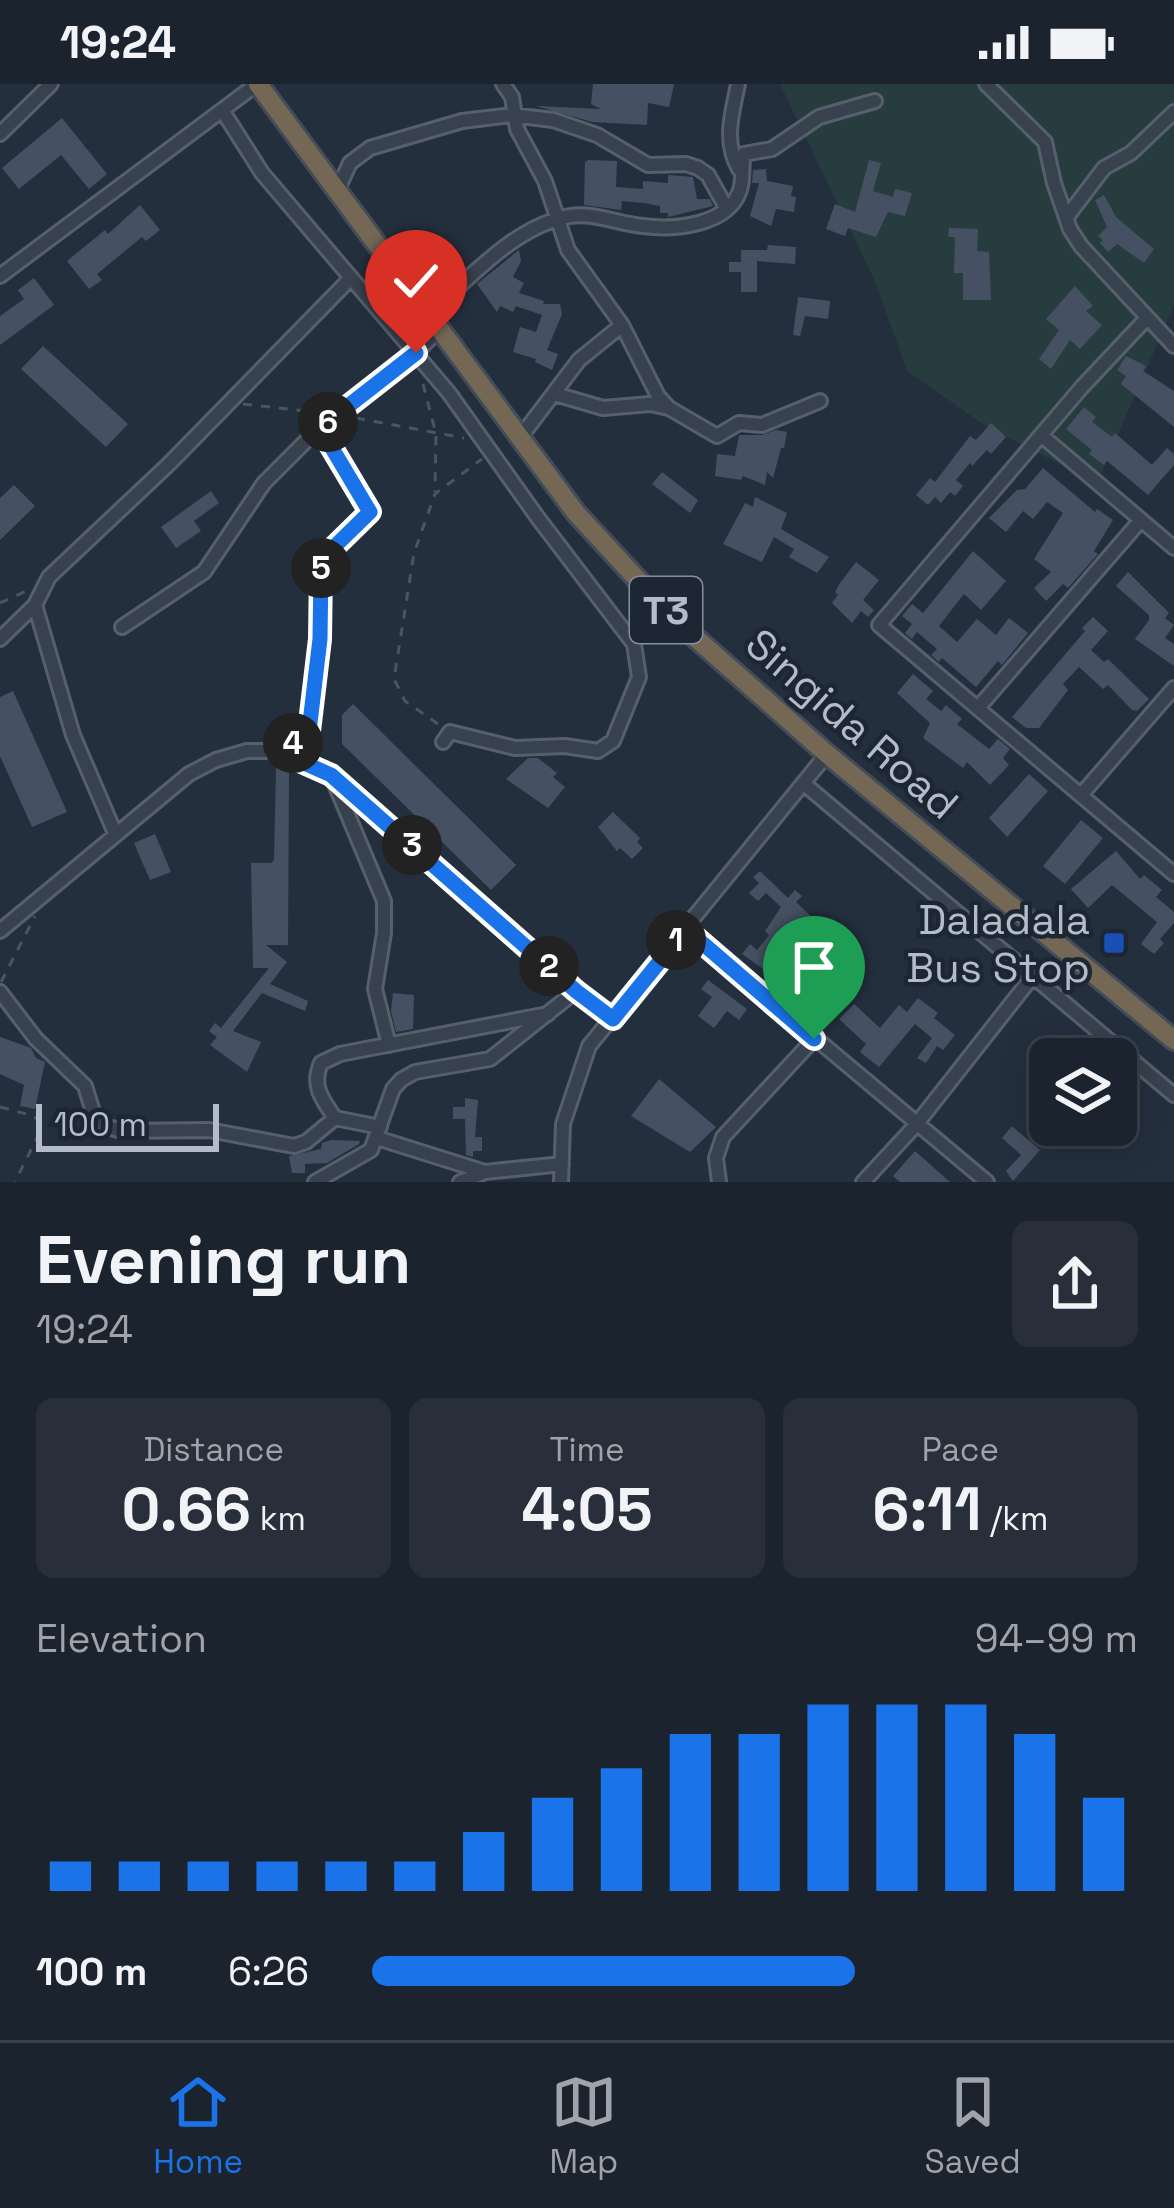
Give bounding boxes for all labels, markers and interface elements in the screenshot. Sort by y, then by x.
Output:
text: 19:24 [60,14,176,71]
pin [365,230,467,353]
icon: check [383,248,449,314]
pin: 6 [298,392,358,452]
text: 6 [318,401,338,443]
pin: 5 [291,538,351,598]
text: 5 [311,547,331,589]
road number: T3 [630,577,702,643]
street label: Singida Road [735,617,969,831]
pin: 4 [263,713,323,773]
text: 4 [283,722,304,764]
pin: 3 [382,815,442,875]
text: 3 [402,824,422,866]
place label: Daladala Bus Stop [906,893,1090,994]
pin: 1 [646,910,706,970]
pin [763,916,865,1039]
text: 1 [669,919,683,961]
marker: Daladala Bus Stop [1101,930,1127,956]
icon: arrive [781,934,847,1000]
pin: 2 [519,936,579,996]
text: 2 [539,945,559,987]
map controls [1029,1038,1137,1146]
button: layers [1029,1038,1137,1146]
scale bar [36,1098,219,1151]
text: 100 m [54,1104,147,1146]
text: Evening run [36,1218,411,1302]
button: share [1012,1221,1138,1347]
text: 19:24 [36,1305,133,1354]
text: Distance [143,1429,284,1471]
text: Time [549,1429,625,1471]
text: Pace [922,1429,999,1471]
text: 0.66 [122,1471,251,1548]
text: 4:05 [522,1471,652,1548]
text: 6:11 [872,1471,982,1548]
text: km [251,1498,306,1540]
text: /km [982,1498,1048,1540]
text: Elevation [36,1614,207,1663]
text: 94–99 m [975,1614,1138,1663]
text: 100 m [36,1947,147,1996]
text: 6:26 [228,1947,309,1996]
tab: Home [153,2069,243,2183]
tab: Map [549,2069,618,2183]
tab: Saved [925,2069,1021,2183]

